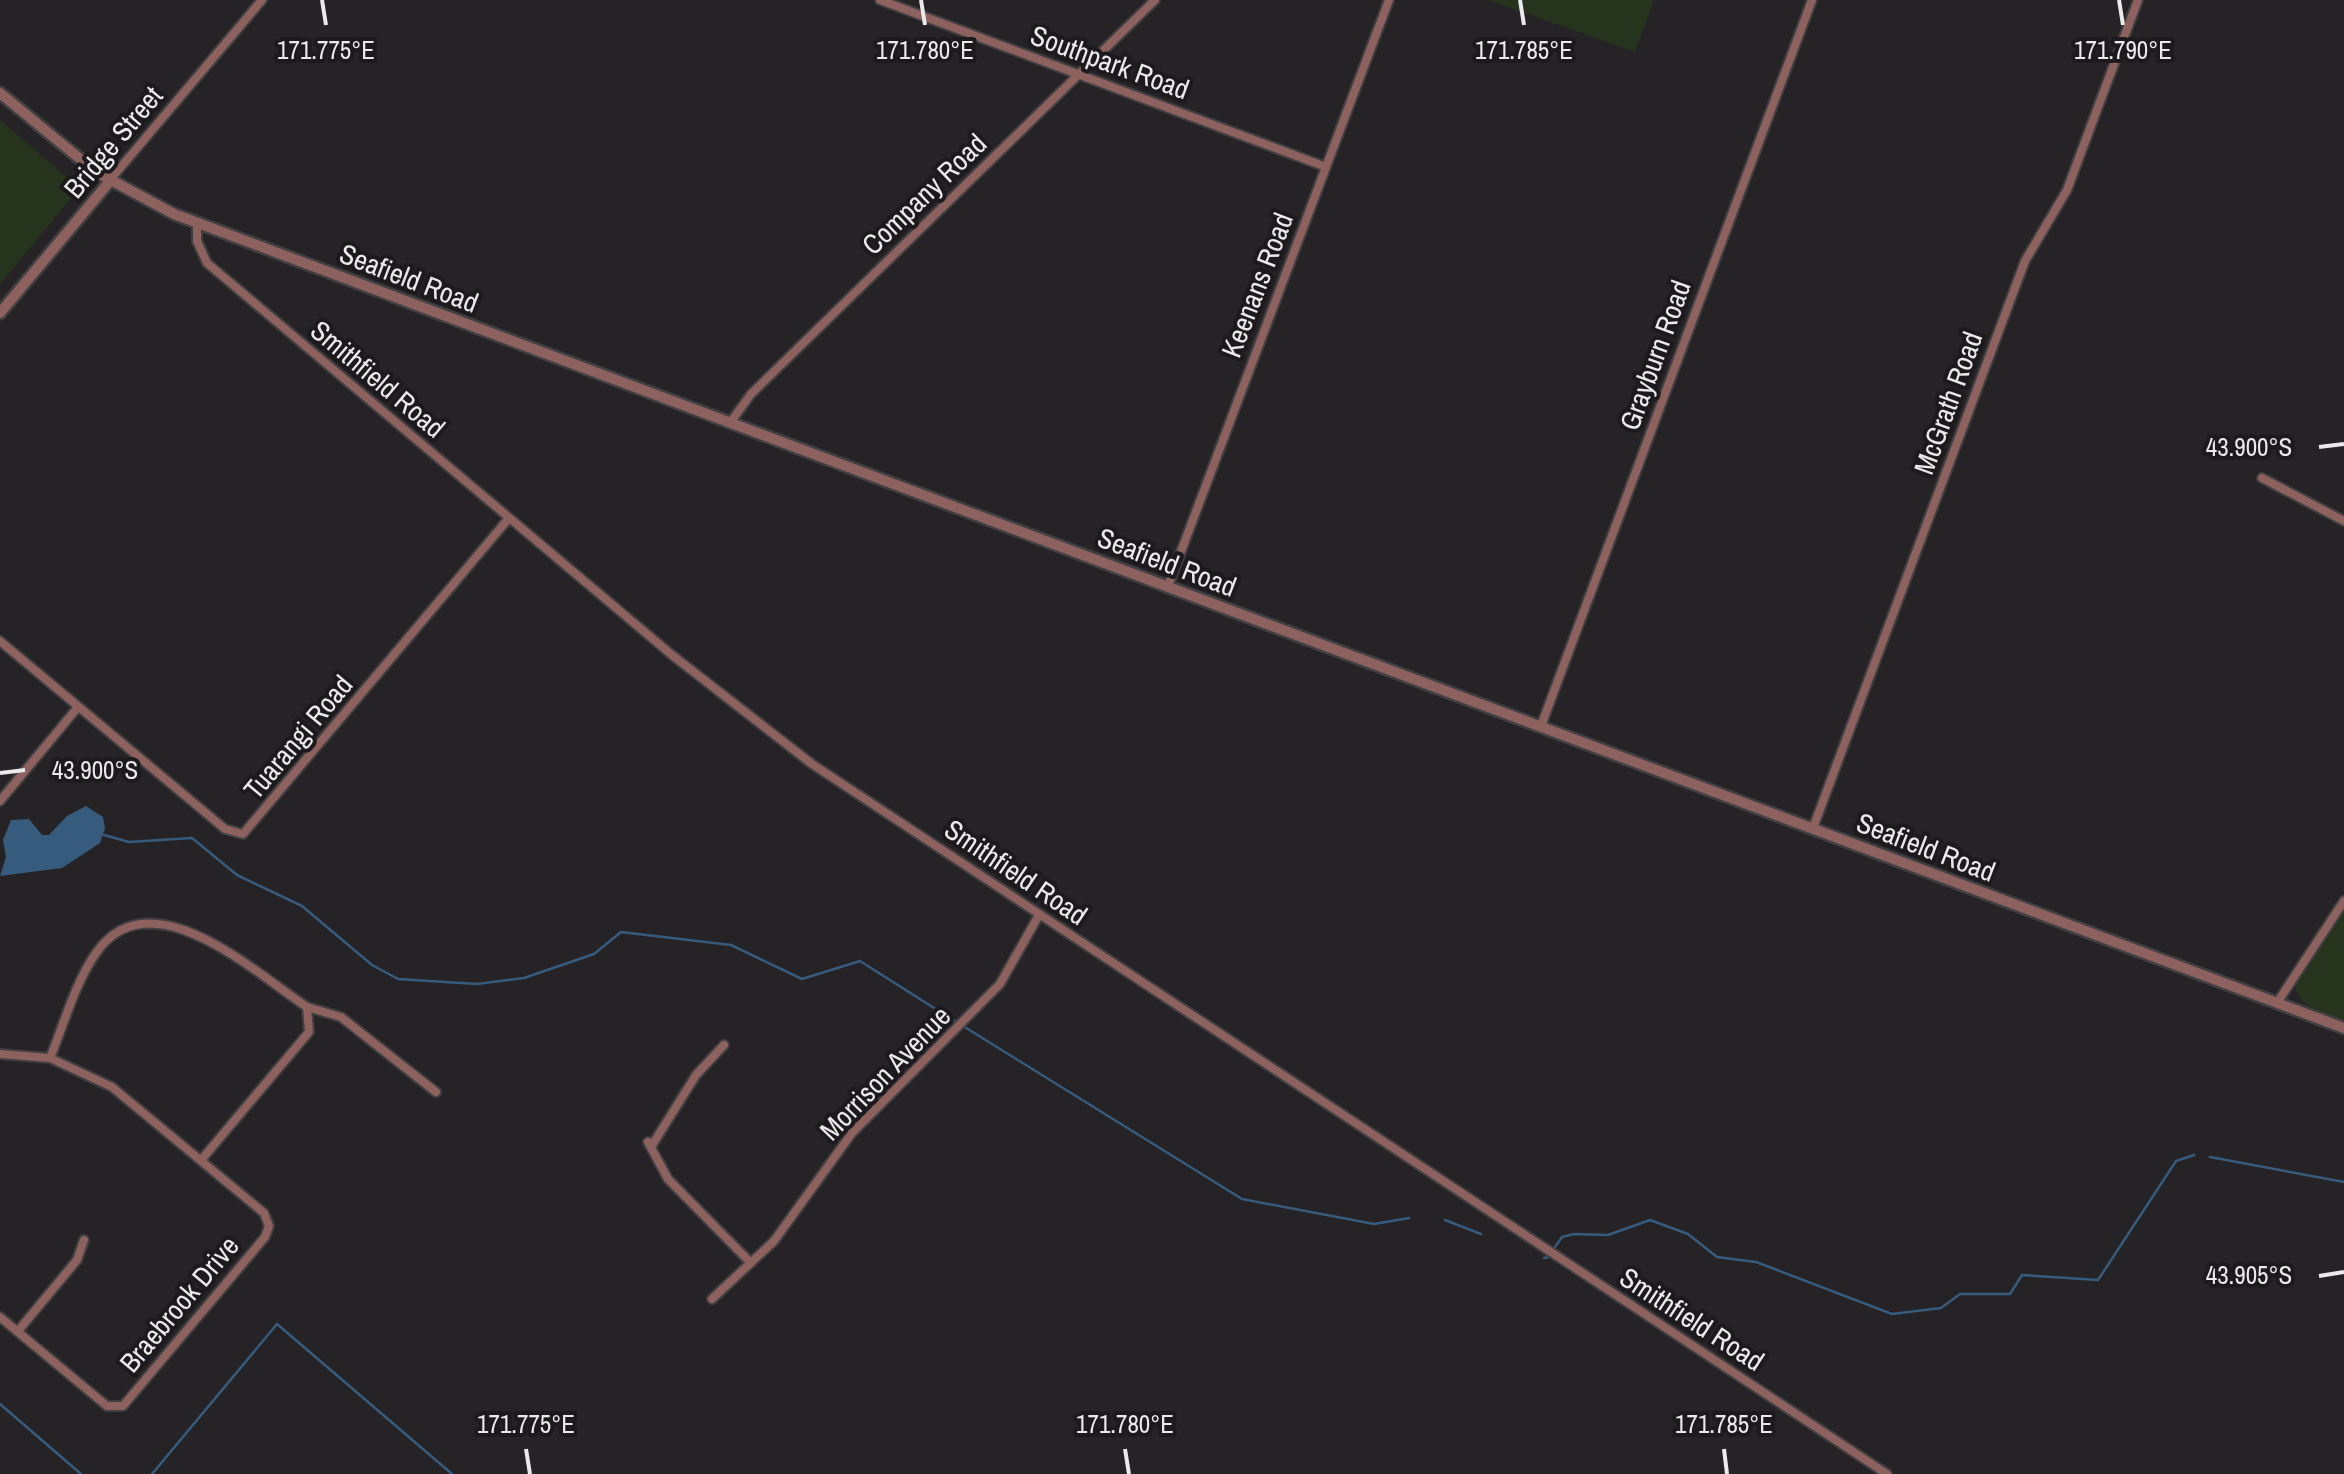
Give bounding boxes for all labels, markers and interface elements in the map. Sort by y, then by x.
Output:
street label: Southpark Road [1026,16,1194,108]
text: 171.775°E [277,33,375,67]
text: 171.780°E [876,33,974,67]
text: 171.785°E [1475,33,1573,67]
text: 171.790°E [2074,33,2172,67]
street label: Bridge Street [55,78,171,206]
street label: Company Road [853,125,995,263]
street label: Keenans Road [1212,207,1302,363]
street label: Seafield Road [334,234,484,322]
street label: Grayburn Road [1610,275,1700,435]
street label: Smithfield Road [303,312,453,446]
street label: McGrath Road [1905,326,1991,480]
text: 43.900°S [2206,430,2292,464]
street label: Seafield Road [1092,518,1242,606]
street label: Tuarangi Road [235,667,361,807]
text: 43.900°S [52,753,138,787]
street label: Seafield Road [1851,803,2001,891]
street label: Smithfield Road [937,810,1095,934]
street label: Morrison Avenue [811,998,959,1148]
street label: Braebrook Drive [111,1228,247,1380]
street label: Smithfield Road [1613,1258,1771,1380]
text: 43.905°S [2206,1258,2292,1292]
text: 171.775°E [477,1407,575,1441]
text: 171.780°E [1076,1407,1174,1441]
text: 171.785°E [1675,1407,1773,1441]

